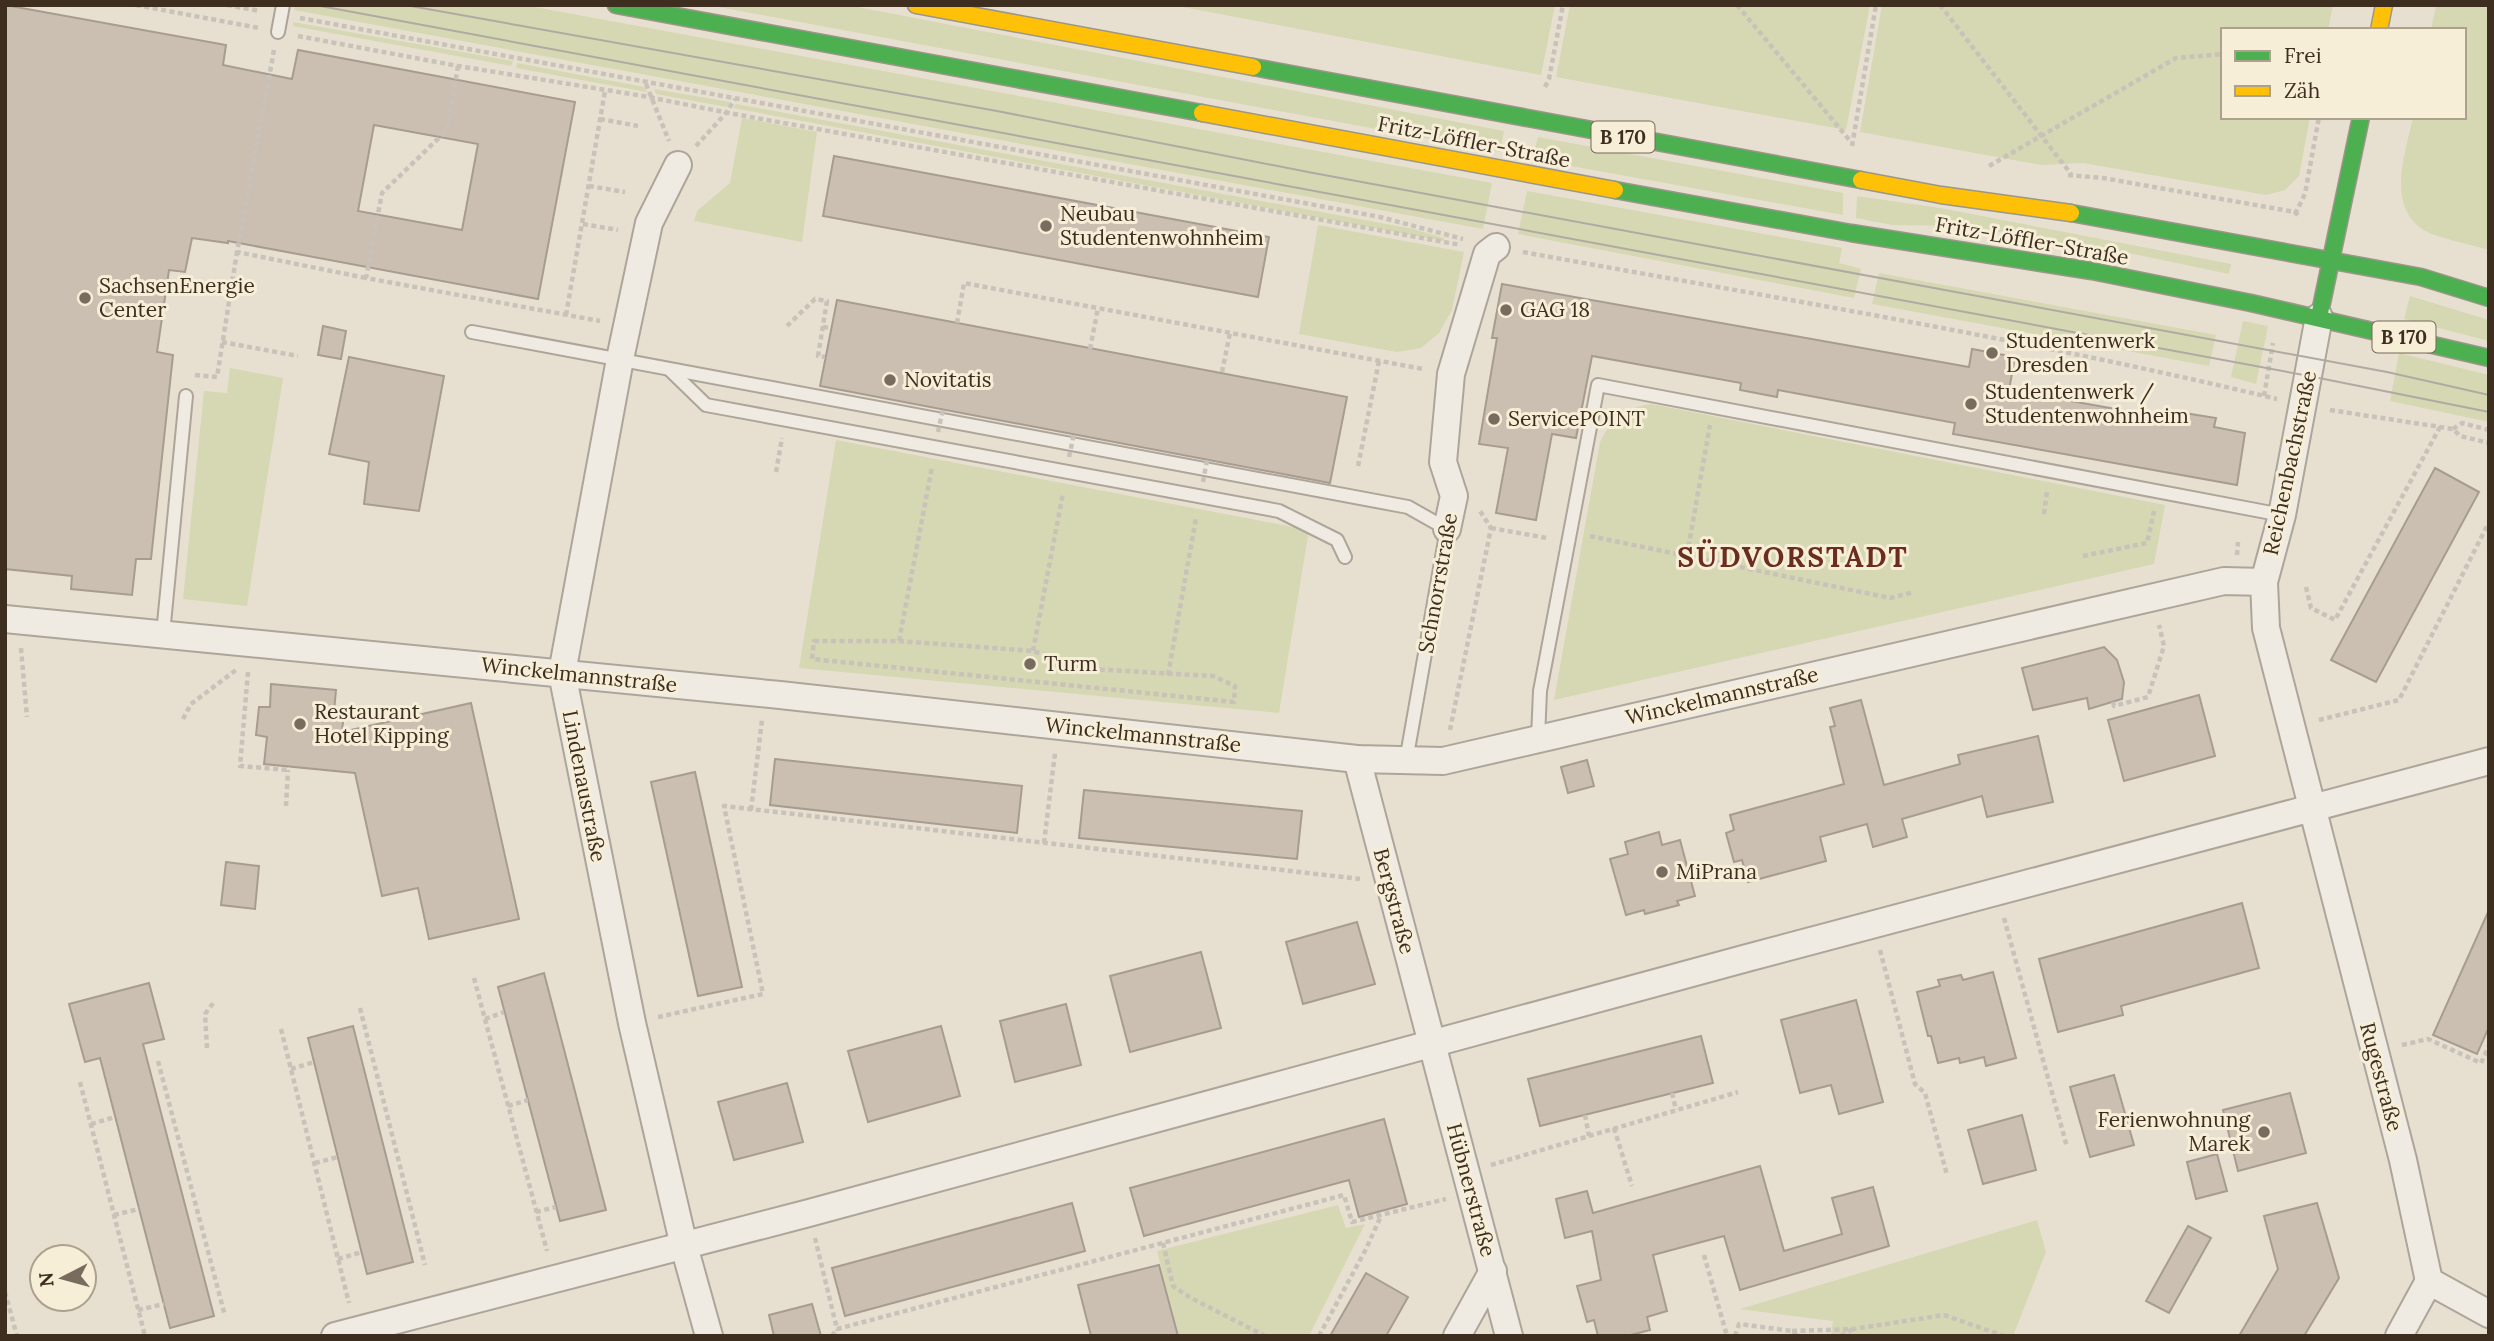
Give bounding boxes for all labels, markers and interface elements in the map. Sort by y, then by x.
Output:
legend [2221,28,2466,119]
text: Frei [2284,42,2322,69]
text: Zäh [2284,77,2320,104]
street label: Fritz-Löffler-Straße [1375,110,1573,173]
road number: B 170 [1592,122,1654,153]
place label: Neubau Studentenwohnheim [1060,200,1264,251]
street label: Fritz-Löffler-Straße [1933,210,2131,271]
marker: Neubau Studentenwohnheim [1038,218,1054,234]
place label: SachsenEnergie Center [99,272,255,323]
marker: SachsenEnergie Center [77,290,93,306]
place label: GAG 18 [1520,296,1590,323]
marker: GAG 18 [1498,302,1514,318]
road number: B 170 [2372,322,2436,352]
place label: Studentenwerk Dresden [2006,327,2156,378]
marker: Studentenwerk Dresden [1984,345,2000,361]
place label: Novitatis [904,366,991,393]
street label: Reichenbachstraße [2257,368,2322,558]
marker: Novitatis [882,372,898,388]
place label: Studentenwerk / Studentenwohnheim [1985,378,2189,429]
marker: Studentenwerk / Studentenwohnheim [1963,396,1979,412]
place label: ServicePOINT [1508,405,1645,432]
marker: ServicePOINT [1486,411,1502,427]
street label: Schnorrstraße [1412,511,1463,655]
district label: SÜDVORSTADT [1677,539,1909,575]
place label: Turm [1044,650,1098,677]
street label: Winckelmannstraße [480,651,678,698]
marker: Turm [1022,656,1038,672]
street label: Winckelmannstraße [1623,660,1821,731]
place label: Restaurant Hotel Kipping [314,698,449,749]
street label: Lindenaustraße [557,708,612,864]
street label: Winckelmannstraße [1044,711,1242,758]
marker: Restaurant Hotel Kipping [292,716,308,732]
street label: Bergstraße [1367,845,1422,957]
place label: MiPrana [1676,858,1757,885]
marker: MiPrana [1654,864,1670,880]
street label: Rugestraße [2354,1019,2409,1134]
place label: Ferienwohnung Marek [2098,1106,2251,1157]
street label: Hübnerstraße [1441,1120,1502,1260]
marker: Ferienwohnung Marek [2256,1124,2272,1140]
north arrow [28,1243,98,1313]
text: N [33,1271,59,1288]

